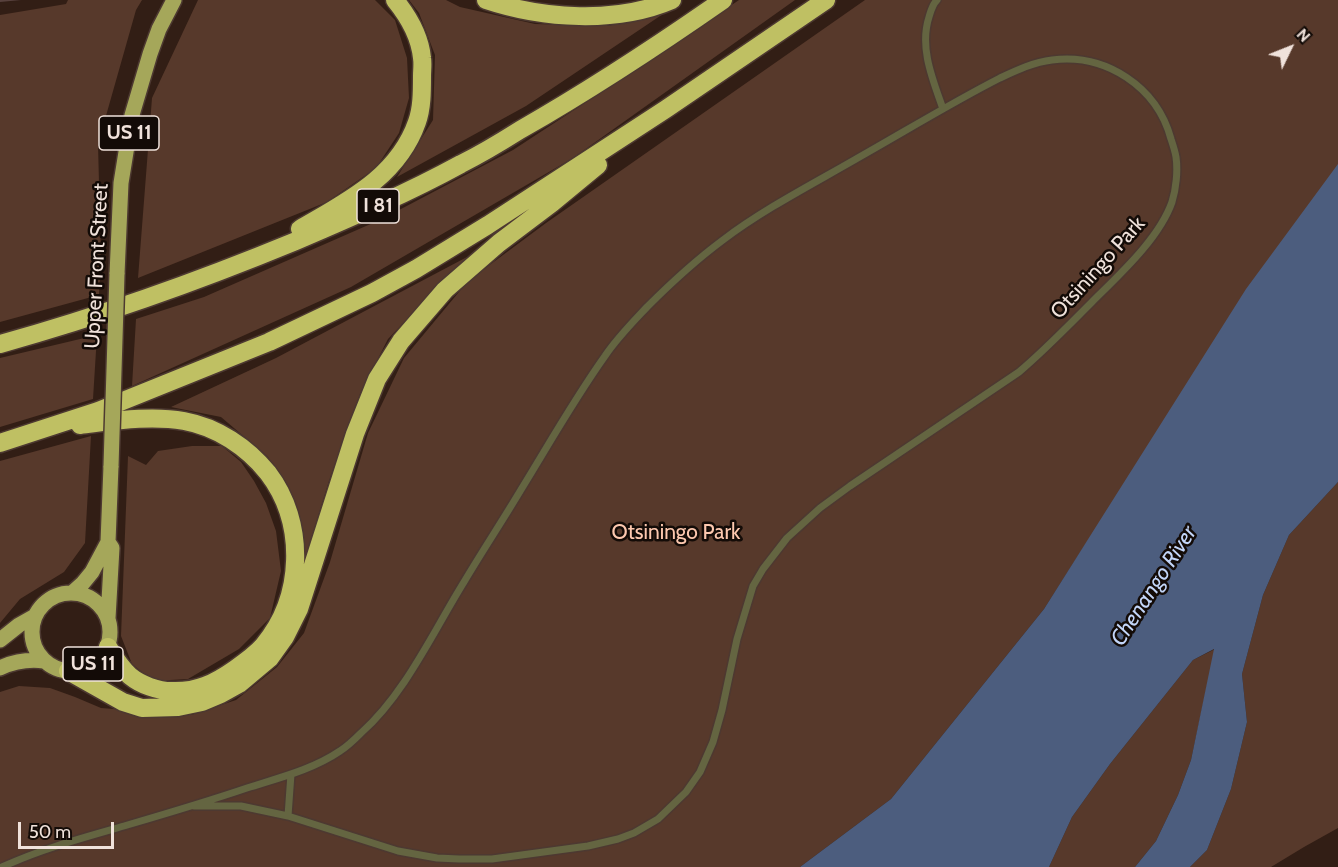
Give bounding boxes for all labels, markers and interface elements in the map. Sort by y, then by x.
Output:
north arrow [1260,18,1320,78]
text: N [1293,25,1314,46]
road number: US 11 [99,116,159,150]
street label: Upper Front Street [80,183,114,349]
road number: I 81 [357,189,399,223]
street label: Otsiningo Park [1046,212,1150,324]
park label: Otsiningo Park [612,520,740,546]
water label: Chenango River [1106,521,1202,651]
road number: US 11 [63,647,123,681]
scale bar [21,810,117,848]
text: 50 m [29,821,71,843]

